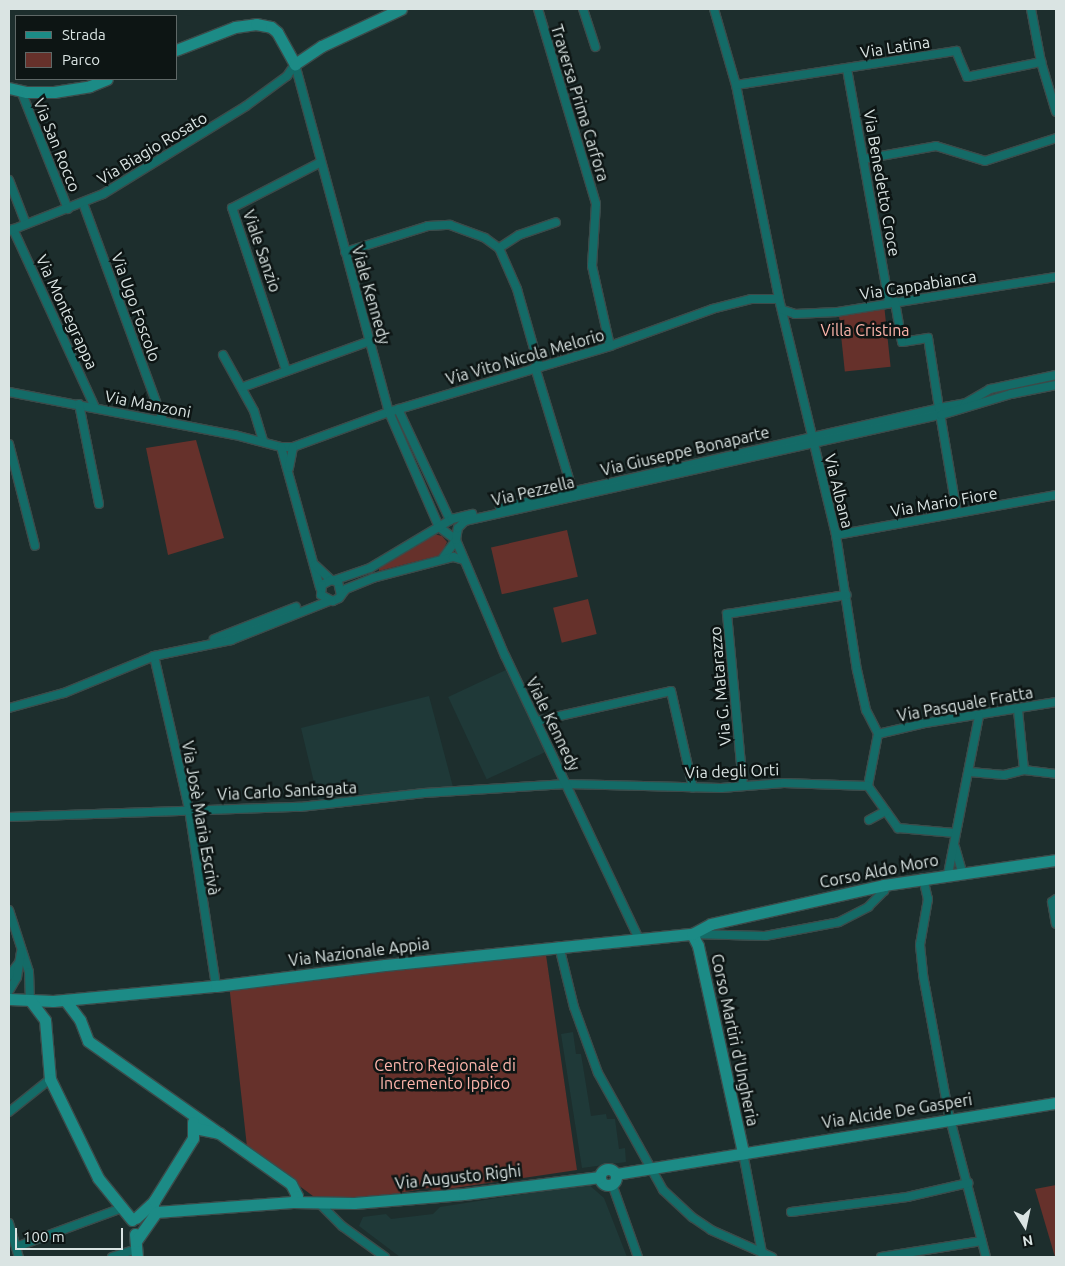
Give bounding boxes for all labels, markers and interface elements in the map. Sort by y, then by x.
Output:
legend [15,15,178,80]
street label: Traversa Prima Carfora [547,22,613,184]
text: Strada [62,26,106,43]
street label: Via Latina [859,32,931,62]
text: Parco [62,51,100,68]
street label: Via San Rocco [29,95,85,195]
street label: Via Biagio Rosato [94,108,210,188]
street label: Via Benedetto Croce [860,108,904,258]
street label: Viale Sanzio [239,207,285,295]
street label: Viale Kennedy [348,243,394,347]
street label: Via Ugo Foscolo [107,250,165,364]
street label: Via Montegrappa [32,252,102,372]
street label: Via Cappabianca [858,266,978,304]
park label: Villa Cristina [820,320,910,340]
street label: Via Vito Nicola Melorio [443,325,607,389]
street label: Via Manzoni [103,386,193,422]
street label: Via Giuseppe Bonaparte [599,422,771,480]
street label: Via Albana [820,452,858,530]
street label: Via Pezzella [490,472,576,510]
street label: Via Mario Fiore [889,483,999,521]
street label: Via G. Matarazzo [705,626,735,746]
street label: Viale Kennedy [522,674,584,774]
street label: Via Pasquale Fratta [896,683,1034,725]
street label: Via Josè Maria Escrivà [178,739,224,897]
street label: Via degli Orti [685,760,779,782]
street label: Via Carlo Santagata [217,778,357,804]
street label: Corso Aldo Moro [818,850,940,892]
street label: Via Nazionale Appia [287,934,431,970]
street label: Corso Martiri d'Ungheria [707,952,763,1128]
park label: Centro Regionale di Incremento Ippico [374,1055,516,1093]
street label: Via Alcide De Gasperi [820,1090,974,1132]
street label: Via Augusto Righi [394,1161,522,1193]
north arrow [1000,1201,1050,1251]
scale bar [18,1218,125,1250]
text: 100 m [23,1228,65,1245]
text: N [1021,1232,1034,1250]

